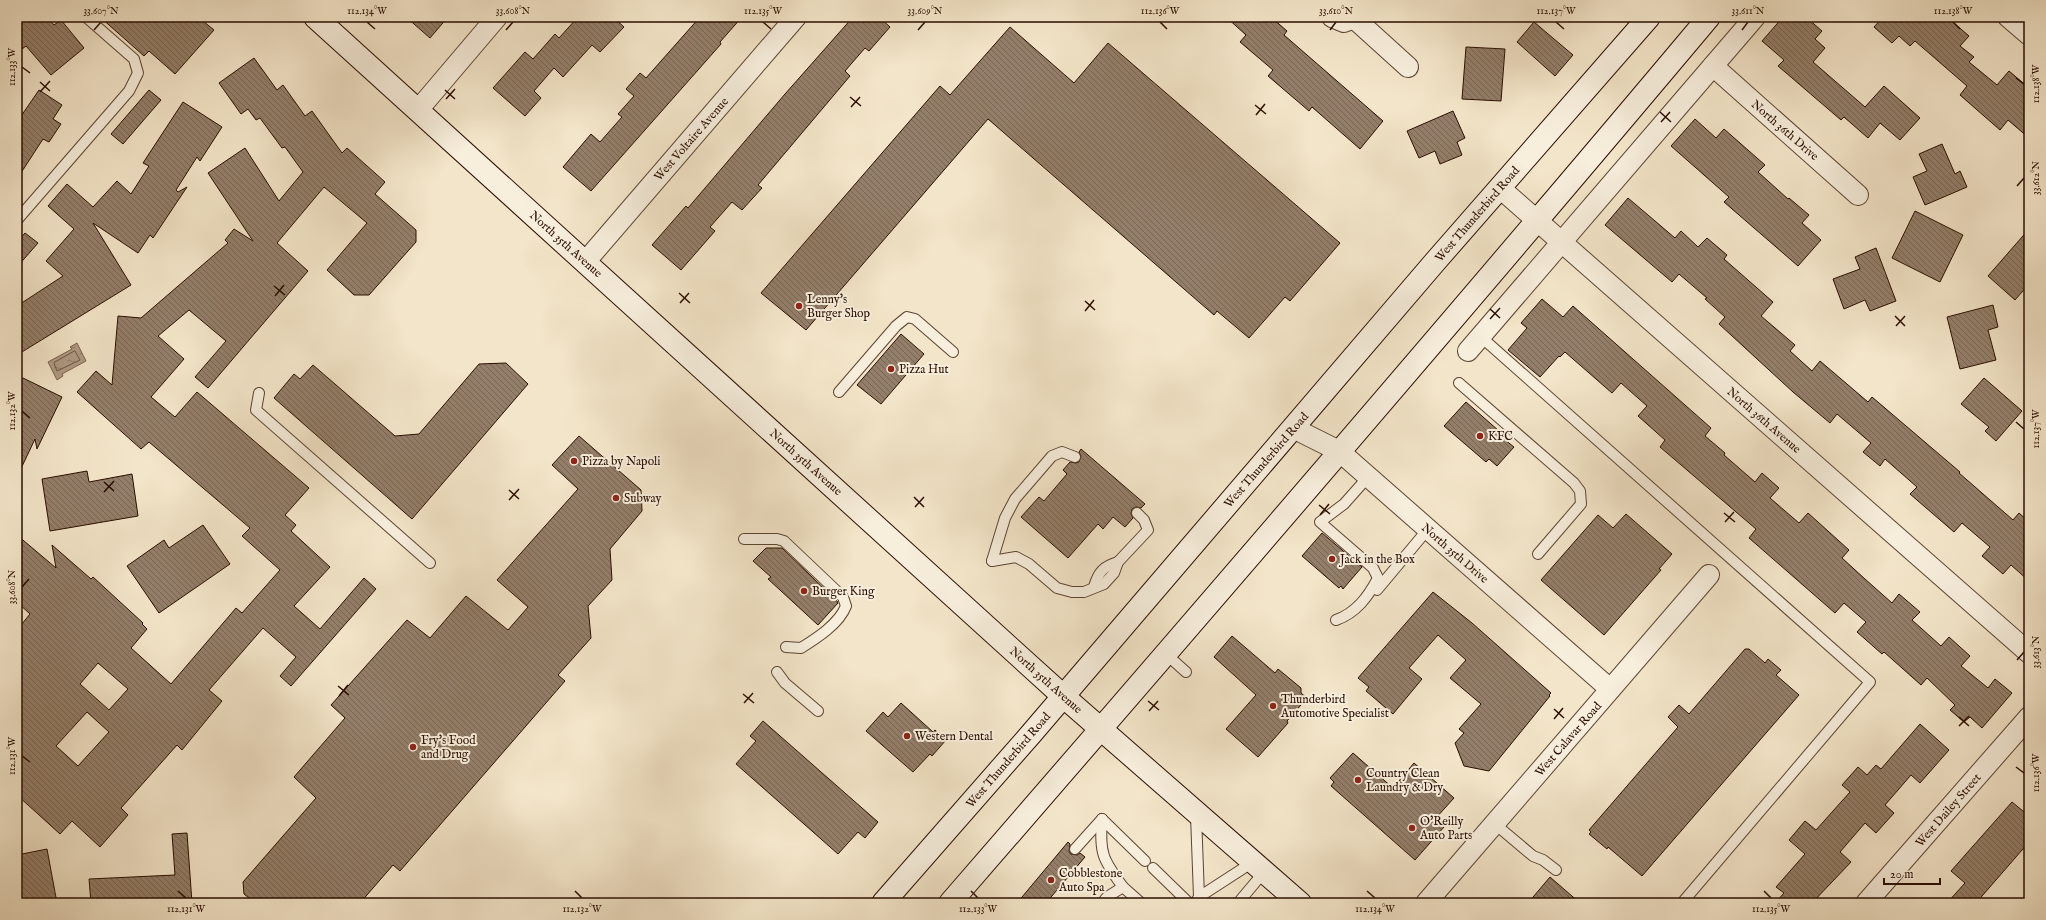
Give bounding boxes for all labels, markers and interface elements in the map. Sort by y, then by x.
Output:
text: 33.607°N [83,5,119,18]
text: 112.134°W [347,5,387,18]
text: 33.608°N [496,5,531,18]
text: 112.135°W [744,5,783,18]
text: 33.609°N [908,5,943,18]
text: 112.136°W [1141,5,1180,18]
text: 33.610°N [1319,5,1353,18]
text: 112.137°W [1536,5,1576,18]
text: 33.611°N [1731,5,1765,18]
text: 112.138°W [1934,5,1973,18]
text: 112.133°W [6,47,19,86]
text: 112.138°W [2030,64,2043,103]
street label: West Voltaire Avenue [651,94,732,184]
street label: North 36th Drive [1748,97,1822,164]
text: 33.612°N [2030,161,2043,195]
street label: West Thunderbird Road [1432,163,1523,265]
street label: North 35th Avenue [526,208,605,281]
place label: Lenny's Burger Shop [807,292,871,322]
marker: Lenny's Burger Shop [794,301,804,311]
place label: Pizza Hut [899,362,949,377]
marker: Pizza Hut [886,364,896,374]
street label: North 36th Avenue [1724,384,1804,457]
text: 112.132°W [6,391,19,431]
street label: West Thunderbird Road [1221,409,1312,511]
text: 112.137°W [2030,409,2043,449]
street label: North 35th Avenue [766,426,845,499]
place label: KFC [1488,429,1513,444]
marker: KFC [1475,431,1485,441]
place label: Pizza by Napoli [582,454,661,470]
marker: Pizza by Napoli [569,456,579,466]
place label: Subway [624,491,662,506]
marker: Subway [611,493,621,503]
street label: North 35th Drive [1418,520,1492,587]
place label: Jack in the Box [1338,552,1415,568]
marker: Jack in the Box [1327,554,1337,564]
text: 33.608°N [6,569,19,604]
place label: Burger King [812,584,875,599]
marker: Burger King [799,586,809,596]
text: 33.613°N [2030,635,2043,669]
street label: North 35th Avenue [1006,644,1085,717]
place label: Thunderbird Automotive Specialist [1280,692,1389,722]
street label: West Calavar Road [1532,698,1605,780]
marker: Thunderbird Automotive Specialist [1268,701,1278,711]
street label: West Thunderbird Road [963,709,1054,811]
place label: Western Dental [915,729,993,744]
marker: Western Dental [902,731,912,741]
place label: Fry's Food and Drug [421,733,476,762]
text: 112.131°W [6,736,19,775]
marker: Fry's Food and Drug [408,742,418,752]
text: 112.136°W [2030,753,2043,792]
place label: Country Clean Laundry & Dry [1366,766,1443,795]
street label: West Dailey Street [1912,771,1984,850]
marker: Country Clean Laundry & Dry [1353,775,1363,785]
place label: O'Reilly Auto Parts [1419,814,1472,843]
marker: O'Reilly Auto Parts [1407,823,1417,833]
scale bar [1884,860,1940,886]
place label: Cobblestone Auto Spa [1058,866,1123,896]
text: 20 m [1890,867,1913,882]
marker: Cobblestone Auto Spa [1046,875,1056,885]
text: 112.131°W [167,903,206,916]
text: 112.132°W [562,903,602,916]
text: 112.133°W [959,903,998,916]
text: 112.134°W [1355,903,1395,916]
text: 112.135°W [1752,903,1791,916]

